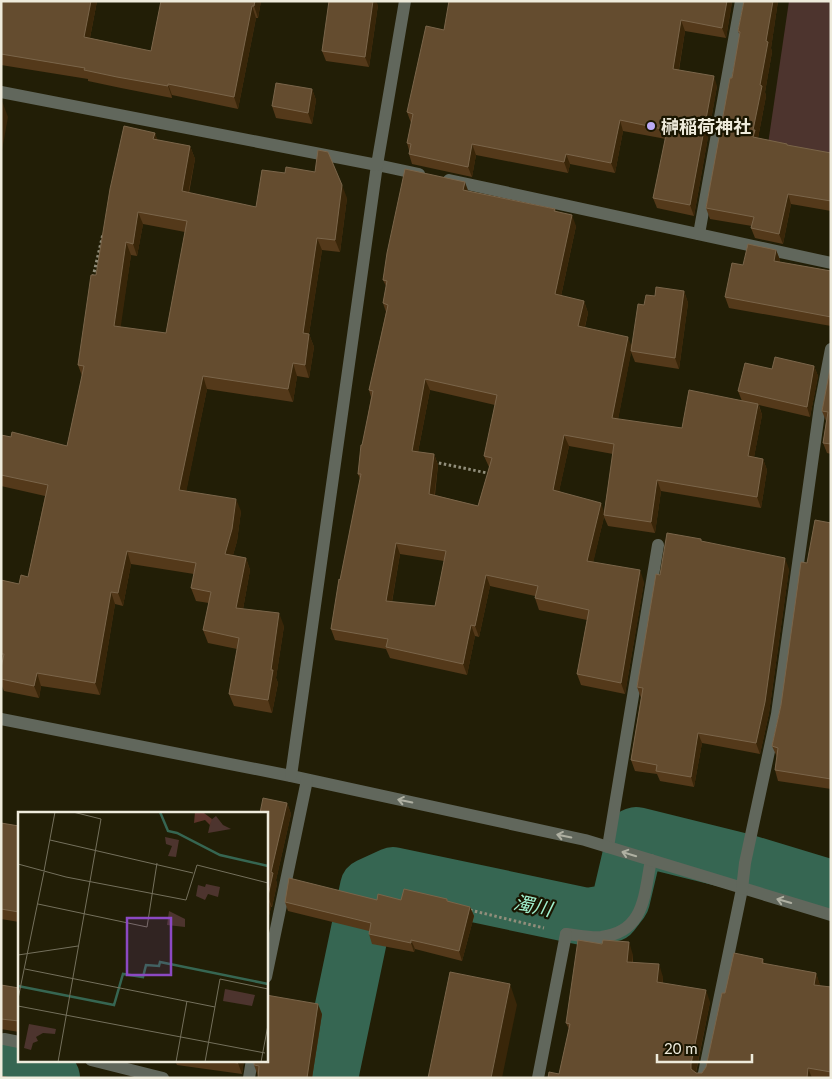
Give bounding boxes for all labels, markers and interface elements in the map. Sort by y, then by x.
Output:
place label: 榊稲荷神社 [661,115,751,137]
marker: 榊稲荷神社 [645,120,657,132]
one-way arrow [397,796,413,805]
inset map [18,812,268,1062]
one-way arrow [556,831,572,840]
one-way arrow [622,849,638,858]
water label: 濁川 [512,890,556,921]
one-way arrow [776,896,792,906]
scale bar [657,1032,752,1064]
text: 20 m [664,1039,698,1057]

